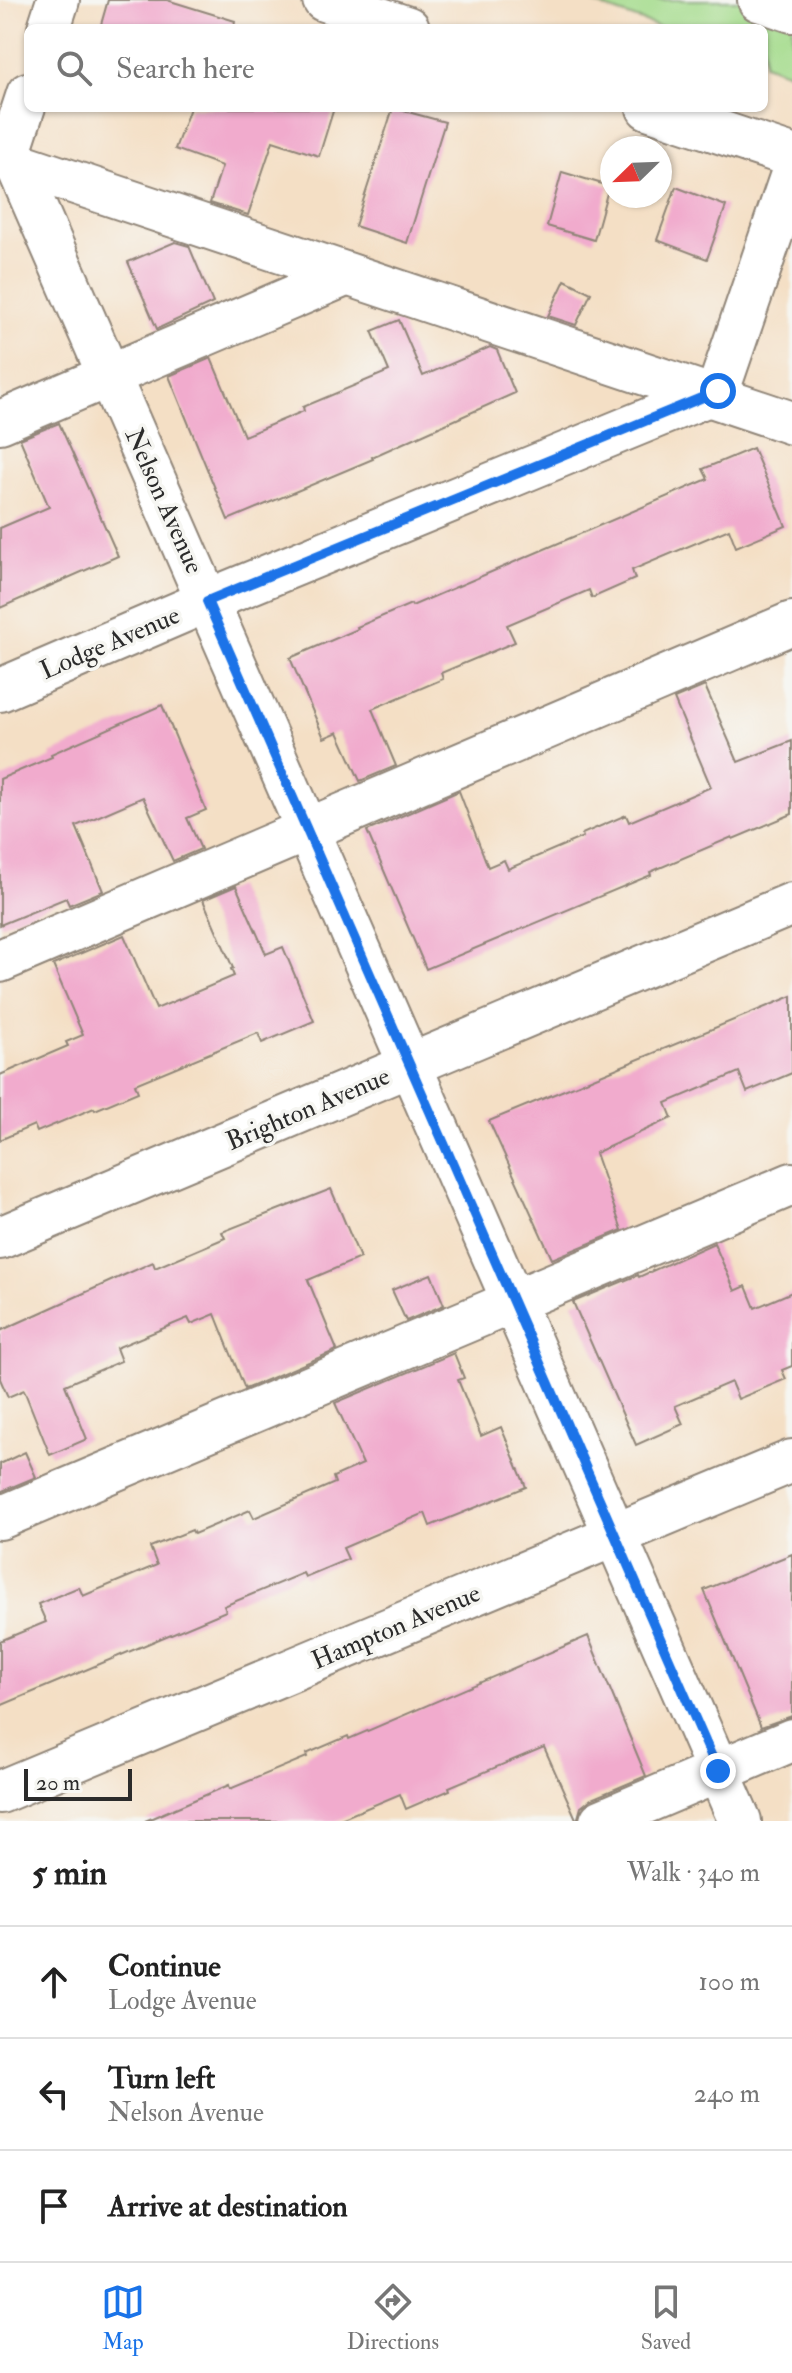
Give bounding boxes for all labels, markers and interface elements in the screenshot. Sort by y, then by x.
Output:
search box [24,24,768,112]
icon: search [52,46,96,90]
text: Search here [116,50,255,87]
north arrow [600,136,672,208]
route start [700,373,736,409]
street label: Nelson Avenue [118,423,210,579]
street label: Lodge Avenue [35,599,185,687]
street label: Brighton Avenue [221,1060,395,1158]
street label: Hampton Avenue [307,1577,486,1678]
route end [700,1753,736,1789]
scale bar [24,1765,132,1801]
text: 20 m [36,1769,80,1797]
text: 5 min [32,1852,107,1895]
text: Walk · 340 m [627,1857,760,1889]
text: Continue [108,1948,221,1985]
icon: ahead [32,1960,76,2004]
text: 100 m [699,1966,760,1998]
text: Lodge Avenue [108,1985,257,2017]
text: Turn left [108,2060,215,2097]
icon: left [32,2072,76,2116]
text: 240 m [694,2078,760,2110]
text: Nelson Avenue [108,2097,264,2129]
icon: arrive [32,2184,76,2228]
text: Arrive at destination [108,2188,348,2225]
tab: Map [101,2280,145,2356]
tab: Directions [347,2280,439,2356]
tab: Saved [641,2280,691,2356]

